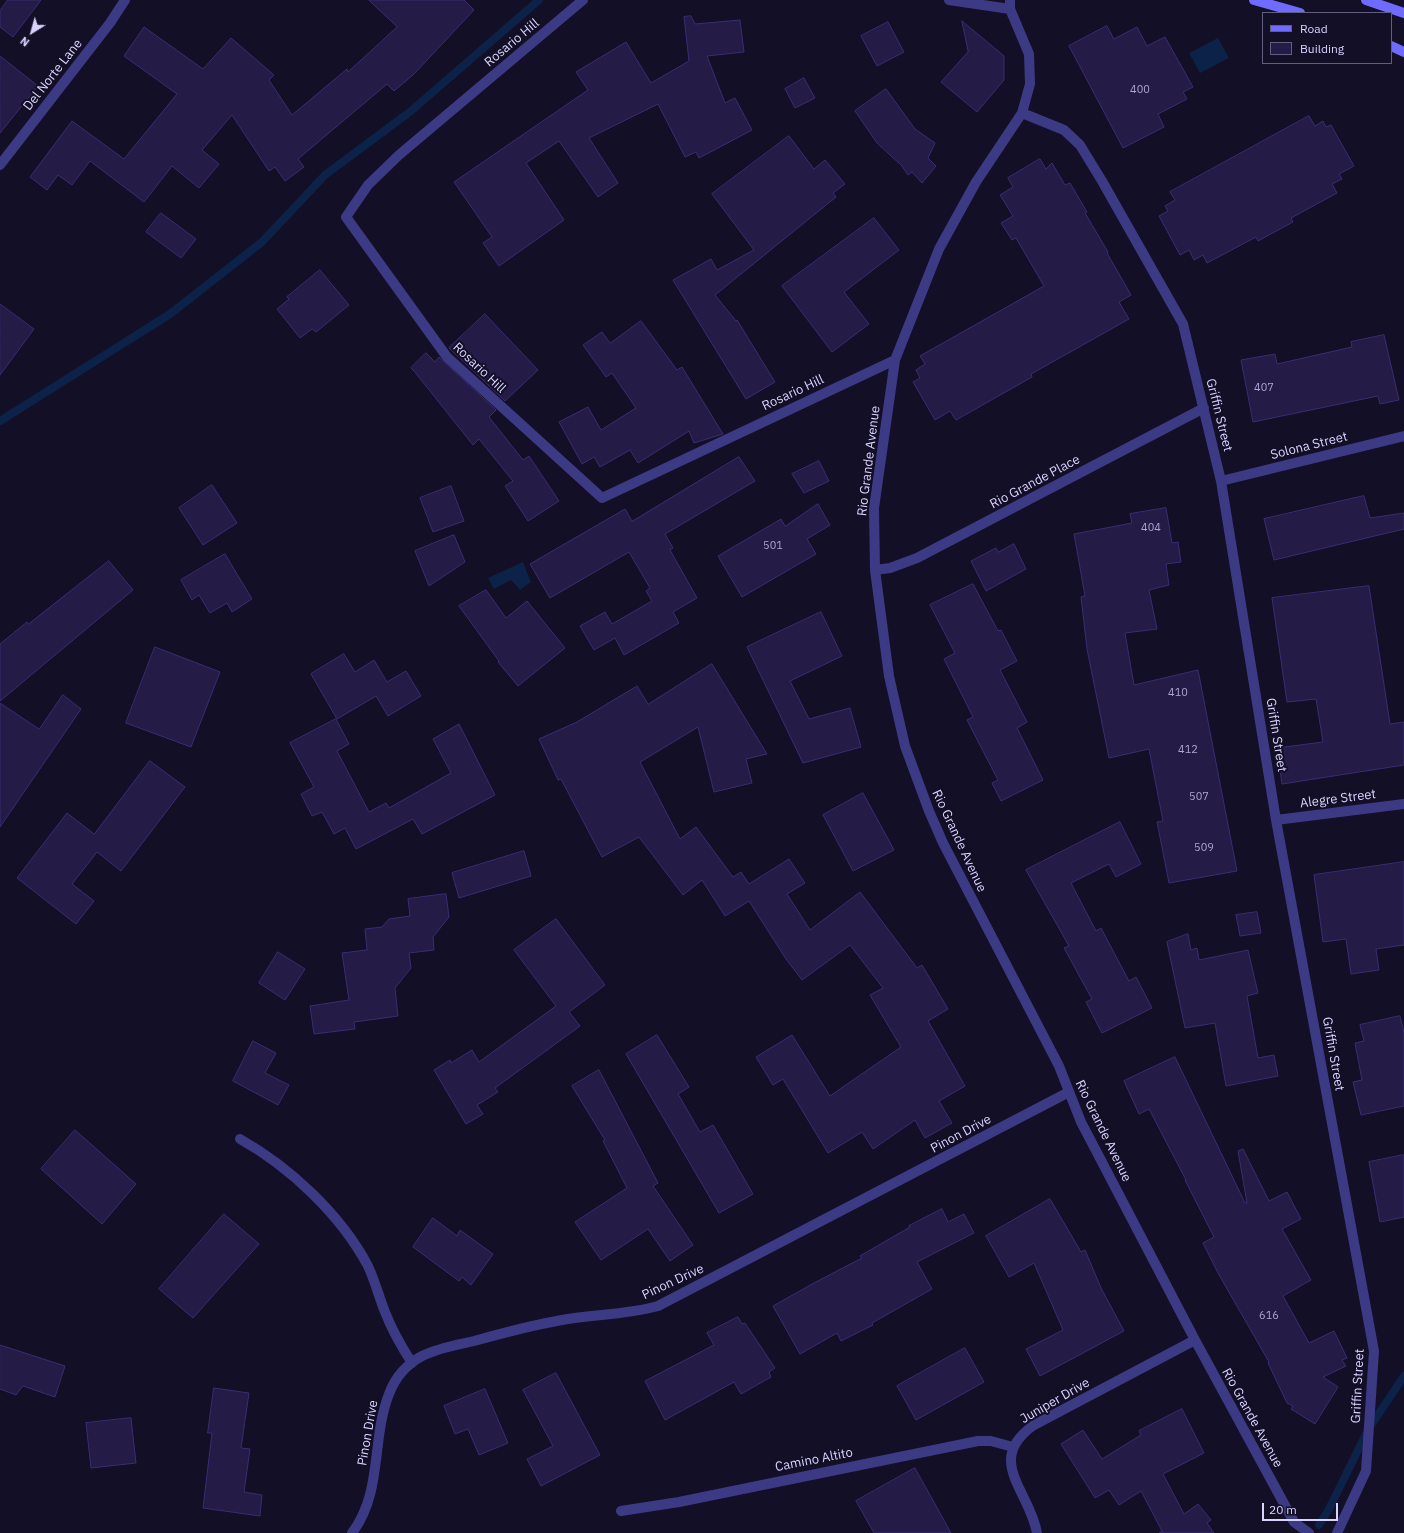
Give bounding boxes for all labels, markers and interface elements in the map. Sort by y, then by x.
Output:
north arrow [12,12,52,52]
legend [1262,12,1392,64]
street label: Rosario Hill [482,16,542,70]
text: Road [1300,21,1328,36]
street label: Del Norte Lane [20,36,86,114]
text: Building [1300,41,1344,56]
house number: 400 [1130,83,1150,97]
street label: Rosario Hill [449,340,509,396]
street label: Rosario Hill [760,372,826,414]
street label: Griffin Street [1202,377,1236,453]
house number: 407 [1254,381,1274,395]
street label: Rio Grande Avenue [854,405,884,517]
street label: Solona Street [1269,429,1349,463]
street label: Rio Grande Place [987,452,1083,512]
house number: 404 [1141,521,1161,535]
house number: 501 [763,539,783,553]
house number: 410 [1168,686,1188,700]
street label: Griffin Street [1262,697,1290,773]
house number: 412 [1178,743,1198,757]
street label: Rio Grande Avenue [928,787,990,895]
street label: Alegre Street [1299,787,1377,811]
house number: 507 [1189,790,1209,804]
house number: 509 [1194,841,1214,855]
street label: Griffin Street [1319,1016,1347,1092]
street label: Rio Grande Avenue [1072,1078,1134,1184]
street label: Pinon Drive [928,1112,994,1156]
street label: Pinon Drive [640,1261,706,1303]
house number: 616 [1259,1309,1279,1323]
street label: Griffin Street [1348,1348,1368,1424]
street label: Rio Grande Avenue [1218,1366,1286,1470]
street label: Juniper Drive [1018,1375,1092,1427]
street label: Pinon Drive [355,1399,381,1467]
street label: Camino Altito [774,1445,854,1475]
scale bar [1264,1495,1340,1521]
text: 20 m [1269,1502,1297,1517]

